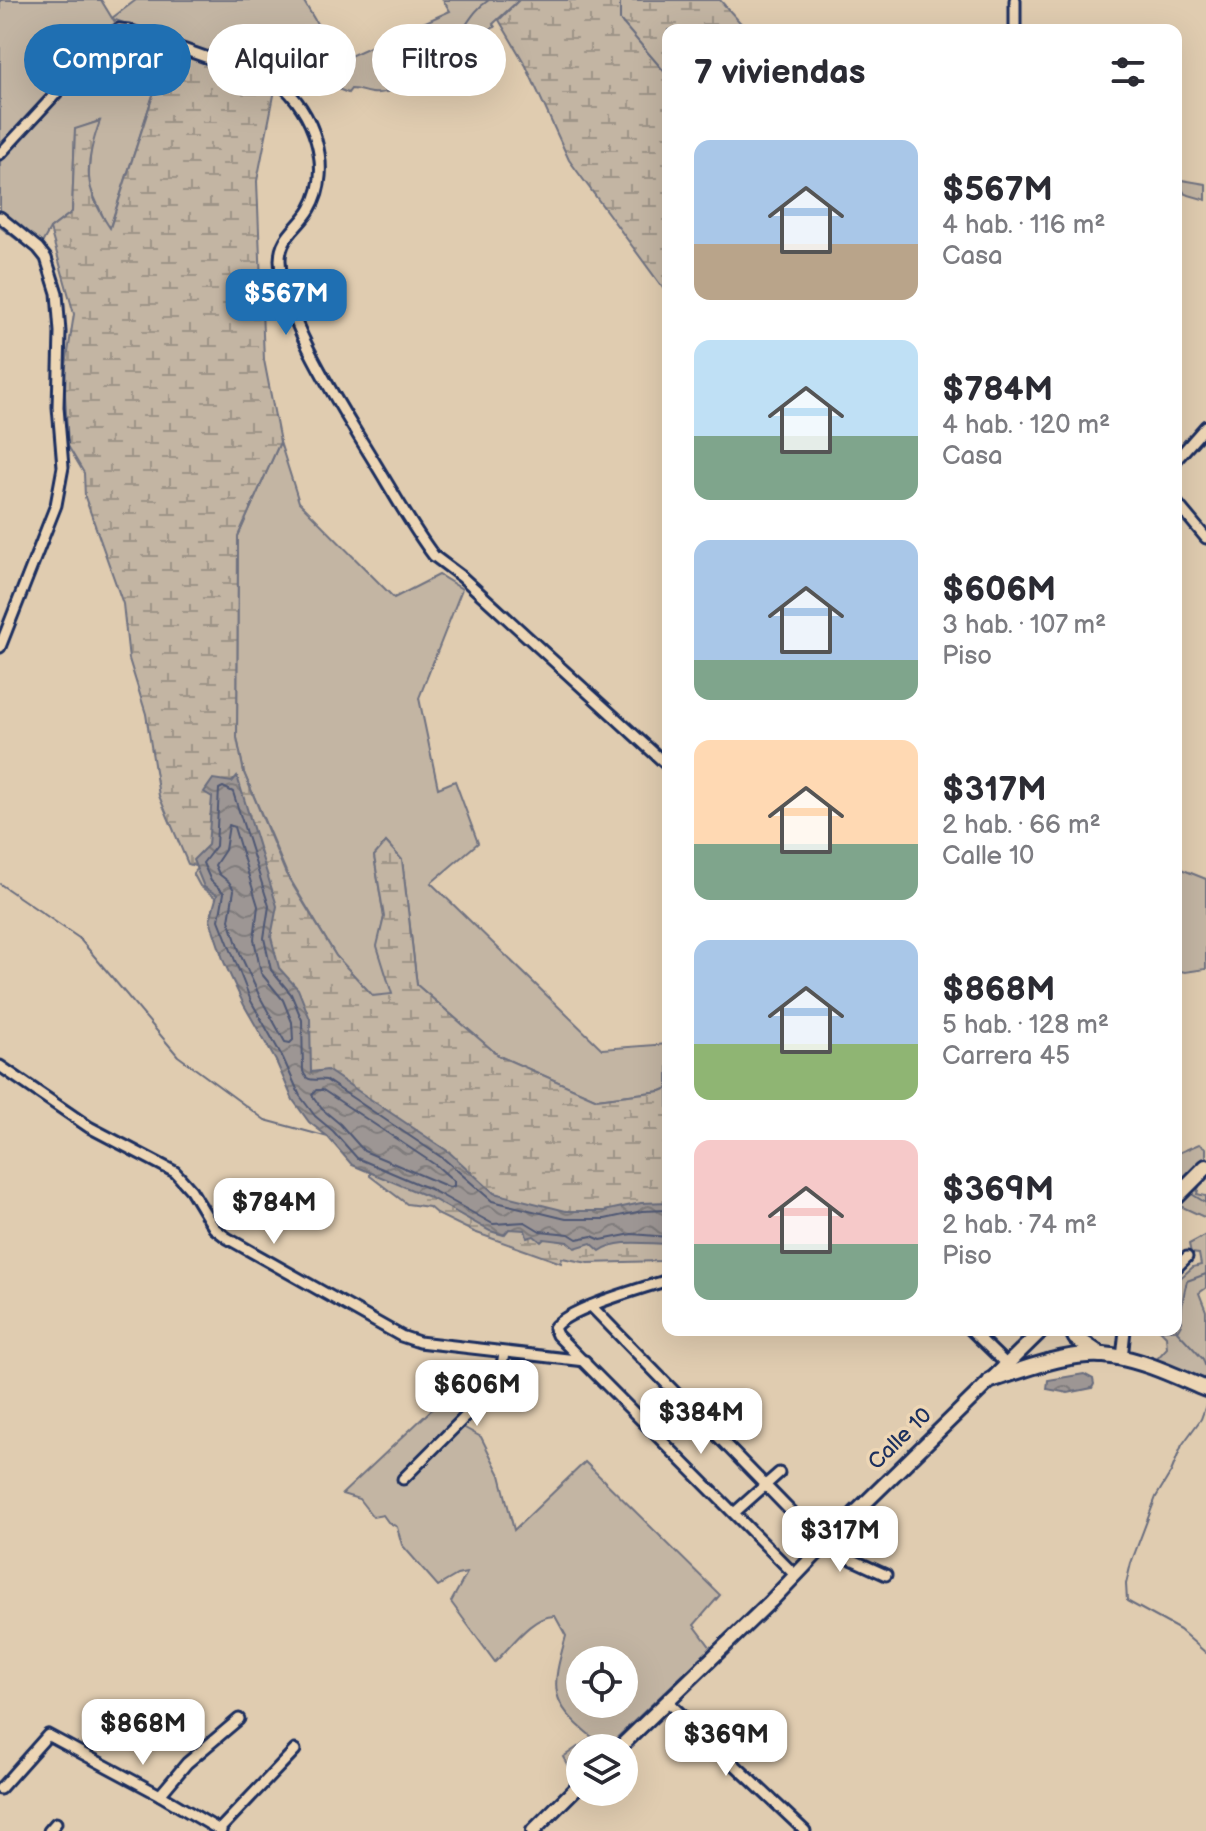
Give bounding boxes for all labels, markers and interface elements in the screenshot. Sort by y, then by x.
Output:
chip: Comprar [24,24,191,96]
chip: Alquilar [207,24,356,96]
chip: Filtros [372,24,506,96]
icon: filters [1106,50,1150,94]
text: 7 viviendas [694,52,866,93]
text: $567M [942,169,1053,210]
icon: home [758,172,854,268]
text: 4 hab. · 116 m² [942,210,1106,241]
text: Casa [942,241,1003,272]
pin: $567M [230,269,342,337]
text: $567M [244,279,328,310]
text: $784M [942,369,1053,410]
icon: home [758,372,854,468]
text: 4 hab. · 120 m² [942,410,1110,441]
text: Casa [942,441,1003,472]
text: $606M [942,569,1056,610]
icon: home [758,572,854,668]
text: 3 hab. · 107 m² [942,610,1106,641]
text: Piso [942,641,992,672]
text: $317M [942,769,1047,810]
icon: home [758,772,854,868]
text: 2 hab. · 66 m² [942,810,1101,841]
text: Calle 10 [942,841,1034,872]
text: $868M [942,969,1055,1010]
icon: home [758,972,854,1068]
text: 5 hab. · 128 m² [942,1010,1109,1041]
text: Carrera 45 [942,1041,1070,1072]
text: $369M [942,1169,1054,1210]
icon: home [758,1172,854,1268]
pin: $784M [218,1178,330,1246]
text: $784M [232,1188,316,1219]
text: 2 hab. · 74 m² [942,1210,1097,1241]
text: Piso [942,1241,992,1272]
pin: $606M [421,1360,533,1428]
text: $606M [433,1370,521,1401]
pin: $384M [645,1388,757,1456]
text: $384M [658,1398,744,1429]
street label: Calle 10 [862,1402,938,1476]
pin: $317M [784,1506,896,1574]
text: $317M [800,1516,880,1547]
map controls [566,1646,638,1806]
button: locate [566,1646,638,1718]
pin: $868M [87,1699,199,1767]
text: $868M [100,1709,186,1740]
pin: $369M [670,1710,782,1778]
text: $369M [683,1720,769,1751]
button: layers [566,1734,638,1806]

